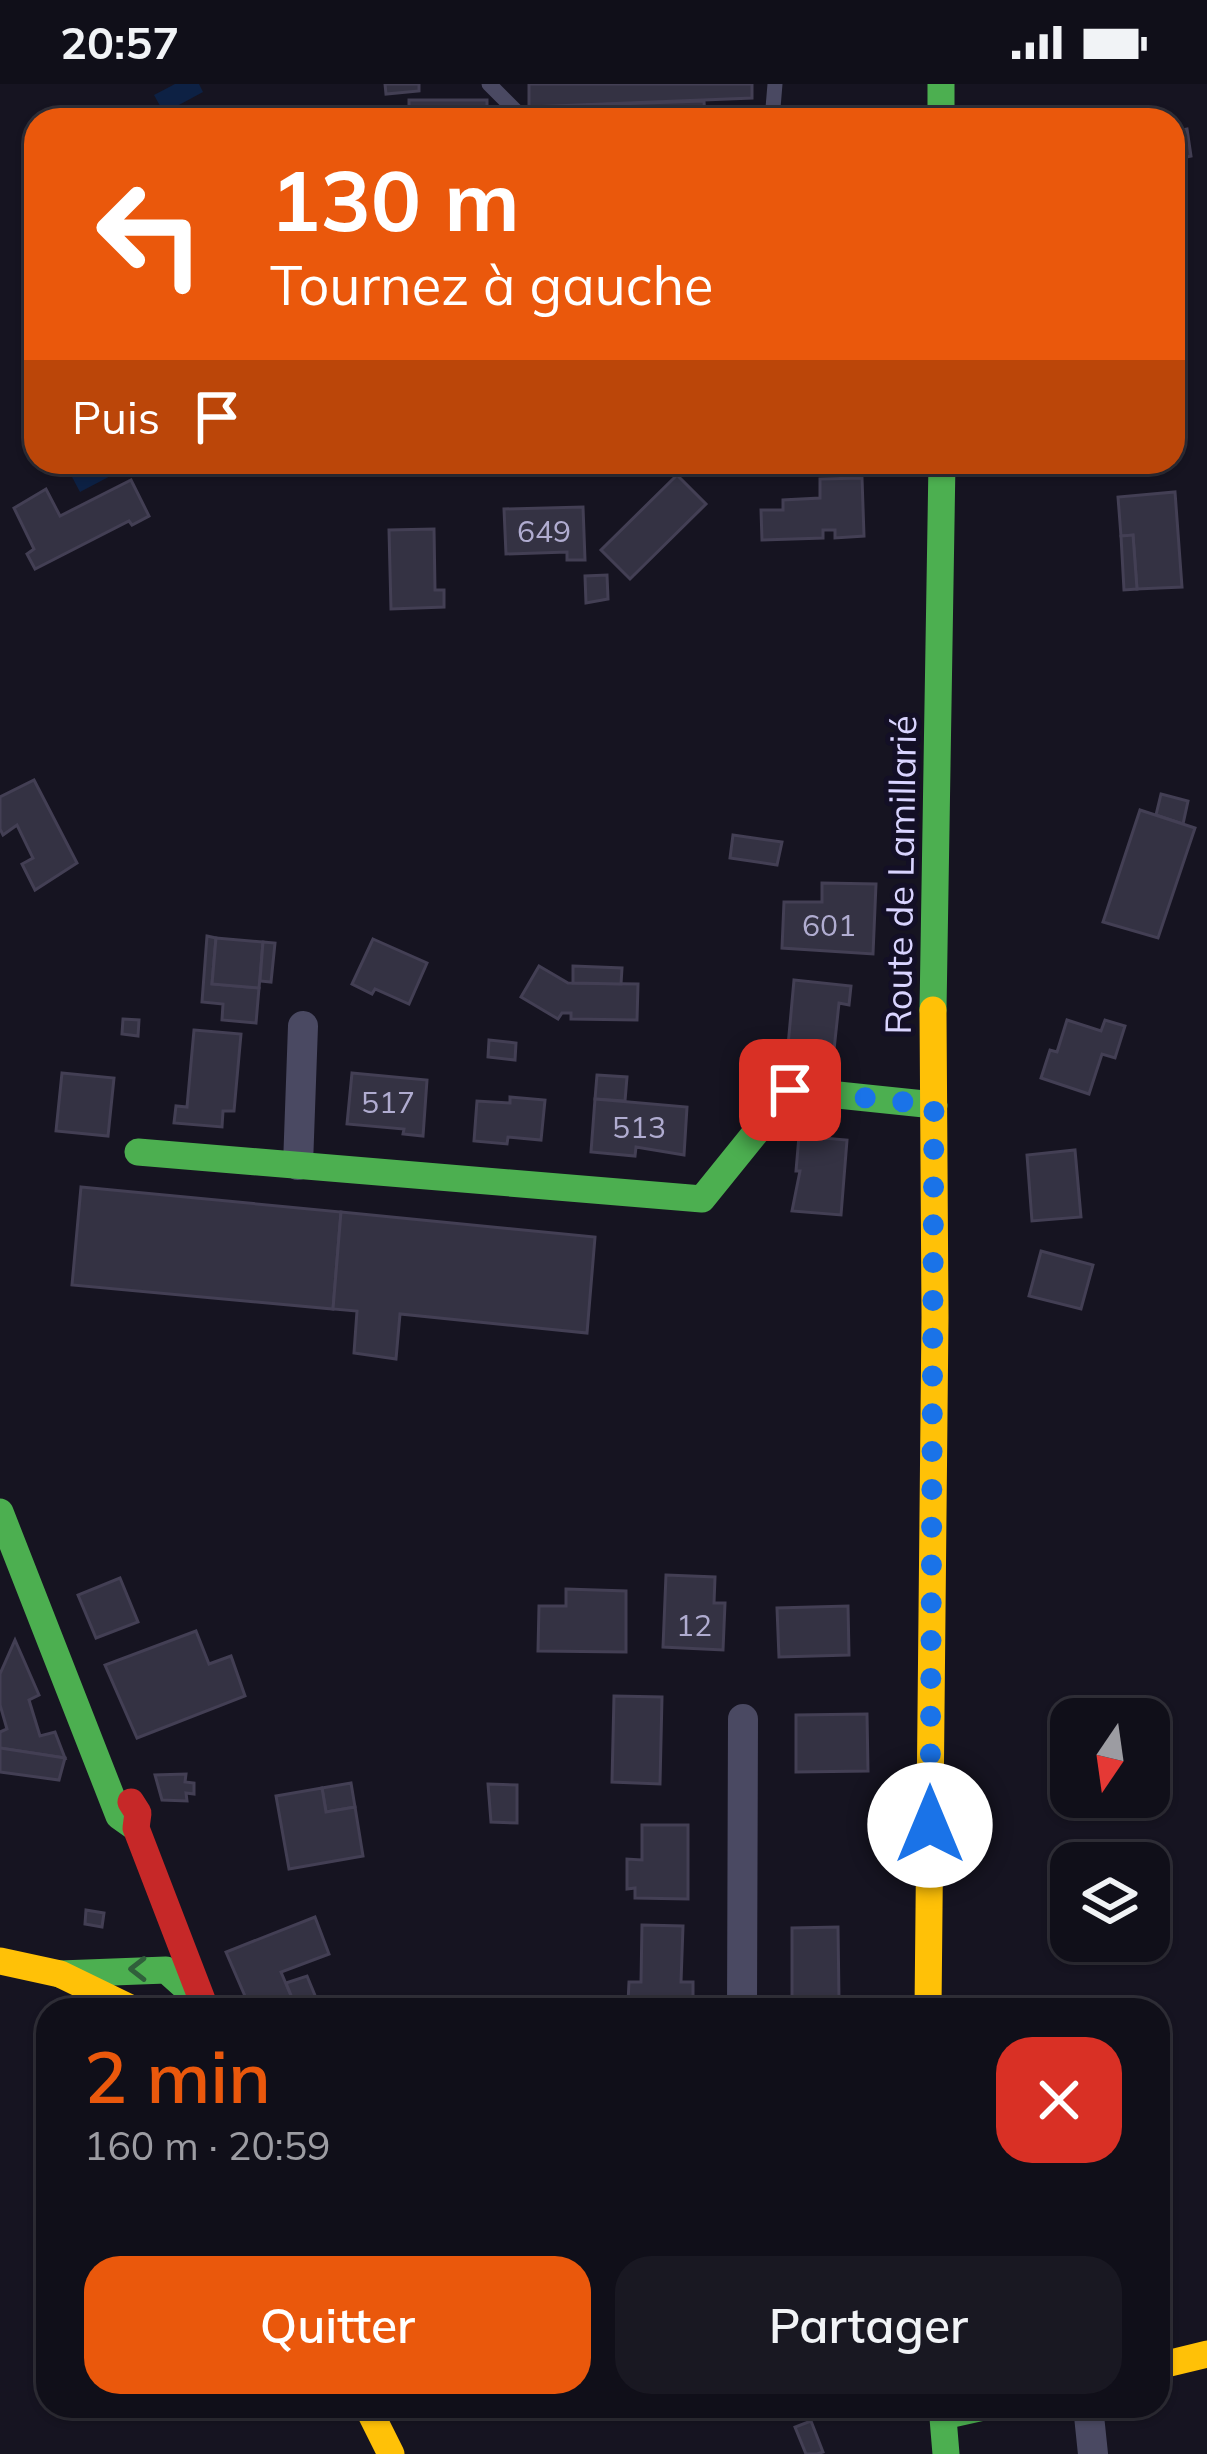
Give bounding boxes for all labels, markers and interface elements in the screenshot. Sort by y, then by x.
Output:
text: 20:57 [60,14,179,70]
text: 130 m [270,147,520,252]
icon: left [72,156,228,312]
text: Tournez à gauche [270,251,713,319]
icon: arrive [184,384,250,450]
text: Puis [72,389,160,445]
house number: 649 [517,512,571,550]
street label: Route de Lamillarié [875,715,925,1035]
house number: 601 [802,906,856,944]
pin [739,1039,841,1141]
icon: arrive [757,1057,823,1123]
house number: 517 [361,1083,415,1121]
house number: 513 [612,1108,666,1146]
house number: 12 [676,1606,712,1644]
north arrow [1050,1698,1170,1818]
map controls [1050,1698,1170,1962]
position arrow [867,1762,993,1888]
button: layers [1050,1842,1170,1962]
one-way arrow [129,1957,147,1983]
text: 2 min [84,2031,271,2121]
button: close [996,2037,1122,2163]
text: 160 m · 20:59 [84,2121,330,2170]
button: Quitter [84,2256,591,2394]
button: Partager [615,2256,1122,2394]

